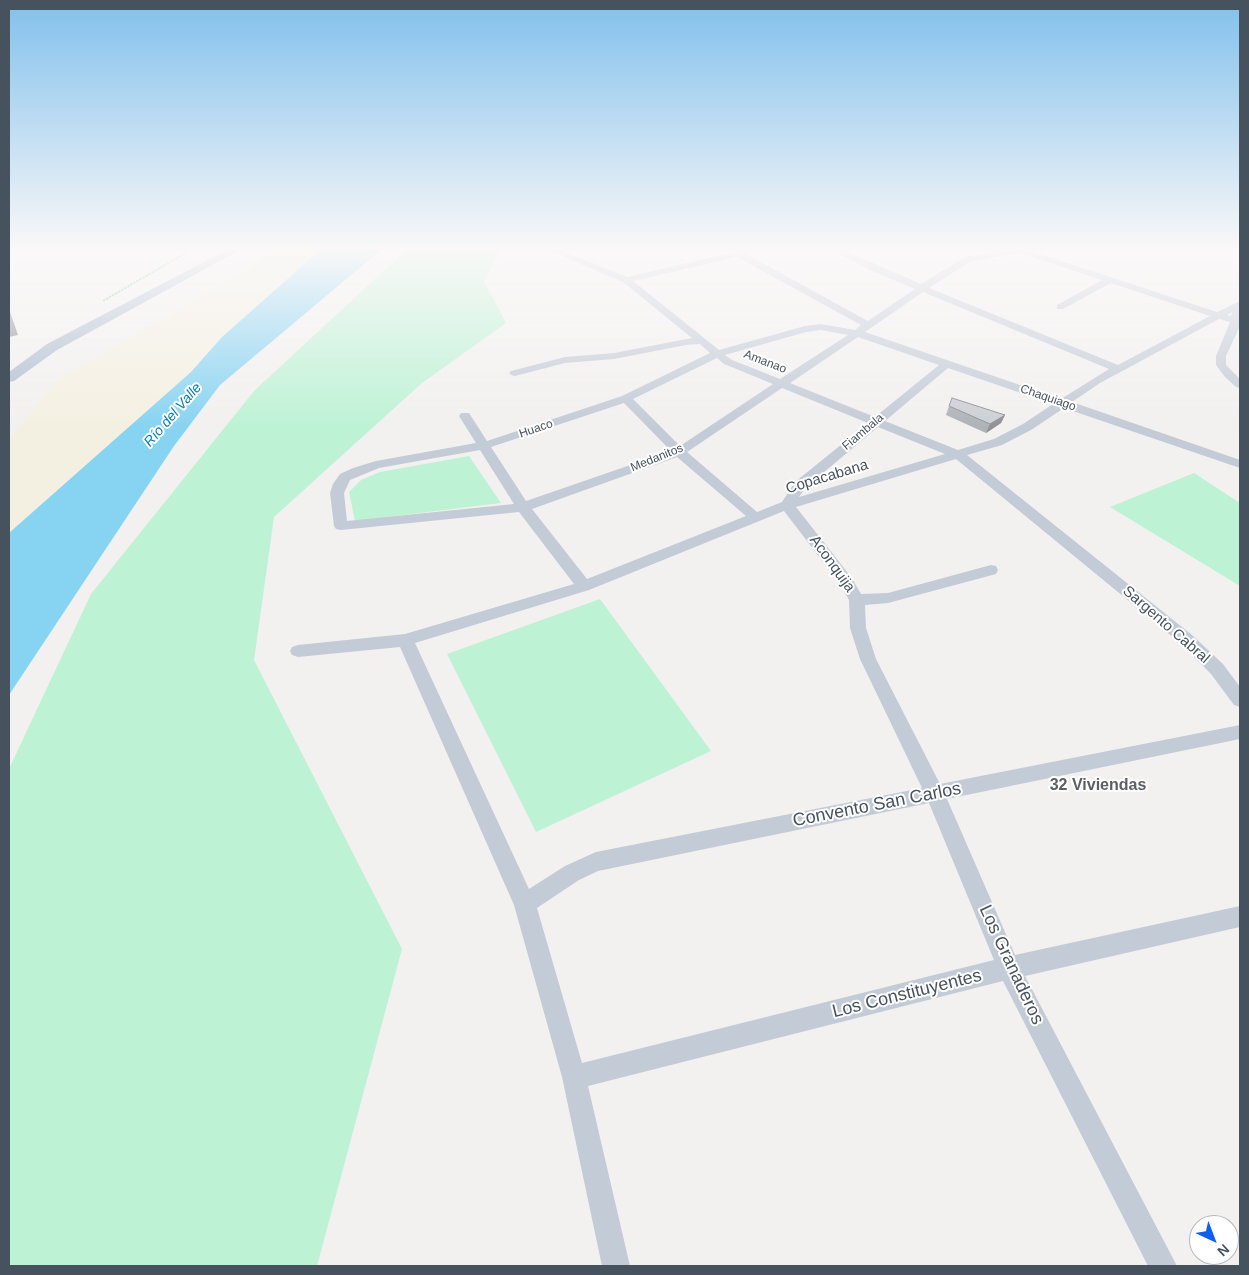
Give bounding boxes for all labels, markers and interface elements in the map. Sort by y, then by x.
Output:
street label: Amanao [742,347,788,377]
water label: Río del Valle [141,380,205,450]
street label: Chaquiago [1018,382,1078,414]
street label: Fiambala [839,411,887,453]
street label: Huaco [517,417,555,441]
street label: Medanitos [629,441,685,475]
street label: Copacabana [784,456,870,498]
street label: Aconquija [805,532,859,596]
street label: Sargento Cabral [1119,582,1213,668]
district label: 32 Viviendas [1050,776,1146,796]
street label: Convento San Carlos [791,778,963,832]
street label: Los Granaderos [974,902,1048,1028]
street label: Los Constituyentes [830,965,984,1023]
north arrow [1189,1215,1239,1265]
text: N [1214,1241,1233,1260]

